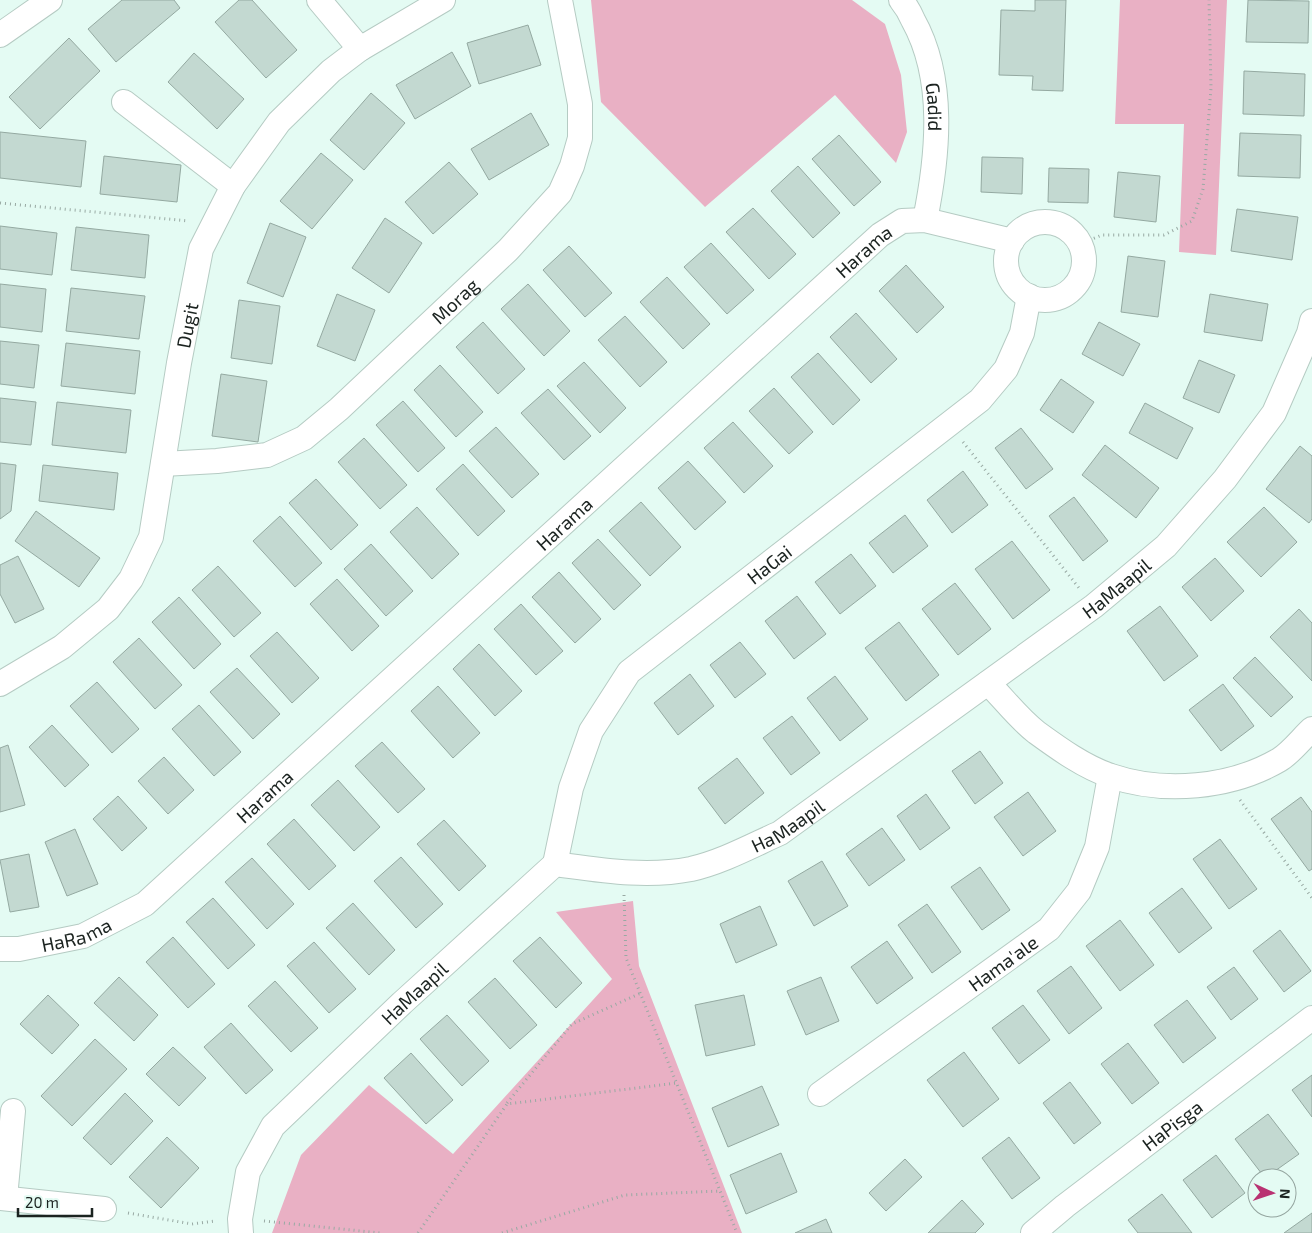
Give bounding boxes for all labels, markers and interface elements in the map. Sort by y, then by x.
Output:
street label: Gadid [922,81,948,131]
street label: Harama [830,219,896,282]
street label: Morag [426,273,483,328]
street label: Dugit [171,300,202,350]
street label: Harama [531,492,597,555]
street label: HaGai [742,539,796,588]
street label: HaMaapil [1077,552,1155,623]
street label: Harama [231,764,297,827]
street label: HaMaapil [747,794,828,856]
street label: HaRama [39,912,115,956]
street label: Hama'ale [963,930,1042,995]
street label: HaMaapil [376,956,452,1029]
street label: HaPisga [1137,1095,1206,1155]
north arrow [1247,1168,1297,1218]
scale bar [18,1186,91,1218]
text: N [1277,1188,1294,1199]
text: 20 m [25,1193,59,1211]

